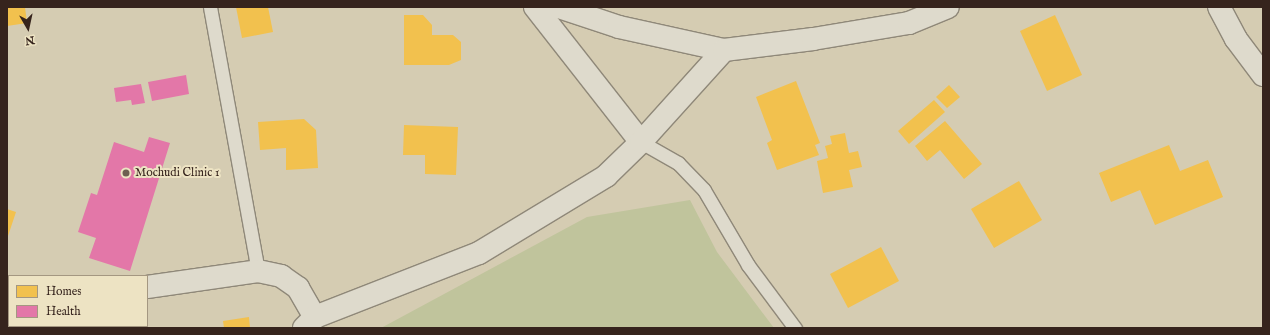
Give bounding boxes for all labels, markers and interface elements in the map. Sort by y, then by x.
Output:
north arrow [8,8,48,48]
text: N [24,32,36,48]
place label: Mochudi Clinic 1 [135,166,219,180]
marker: Mochudi Clinic 1 [120,167,132,179]
legend [8,275,148,327]
text: Homes [46,284,82,299]
text: Health [46,304,81,319]

